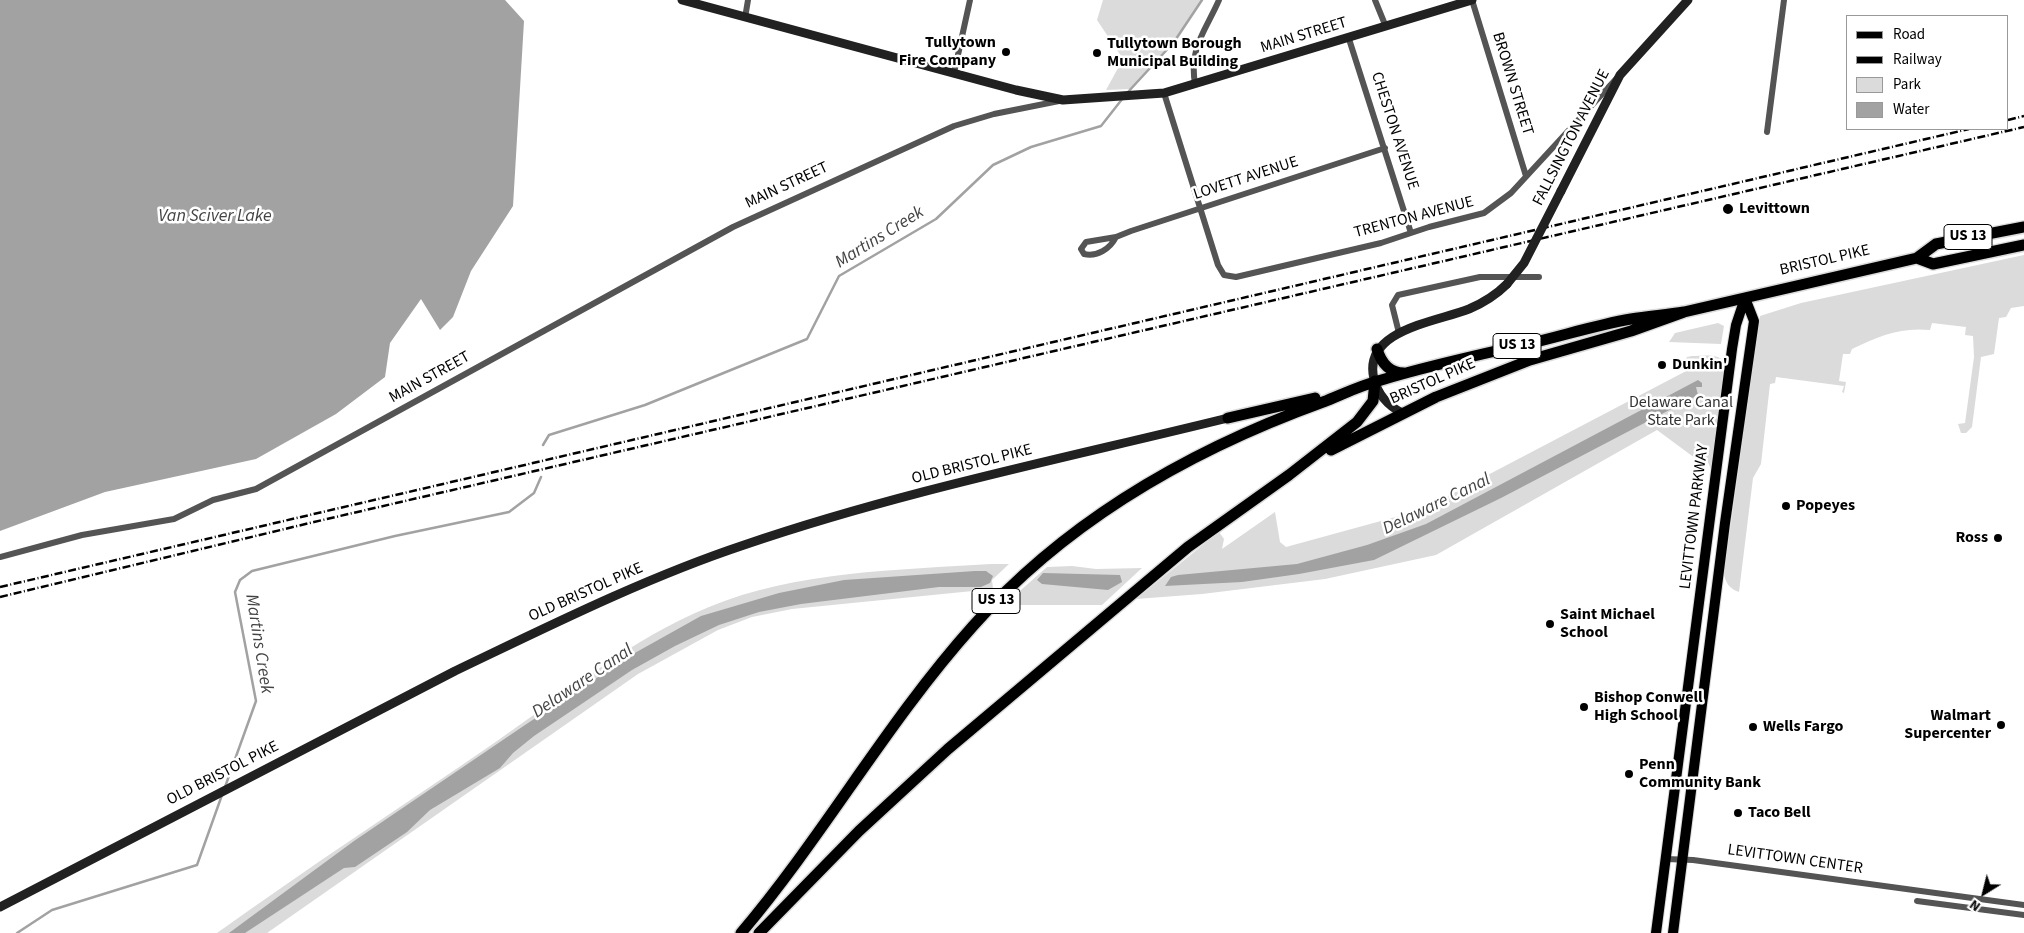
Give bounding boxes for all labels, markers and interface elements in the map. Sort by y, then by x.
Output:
street label: MAIN STREET [1258,14,1350,58]
legend [1846,15,2009,130]
text: Road [1893,24,1925,45]
street label: BROWN STREET [1487,30,1537,138]
place label: Tullytown Fire Company [899,33,996,71]
place label: Tullytown Borough Municipal Building [1107,34,1242,72]
marker: Tullytown Fire Company [1000,46,1012,58]
marker: Tullytown Borough Municipal Building [1091,47,1103,59]
text: Railway [1893,49,1942,70]
street label: FALLSINGTON AVENUE [1529,67,1615,209]
street label: CHESTON AVENUE [1366,70,1422,192]
text: Park [1893,74,1921,95]
text: Water [1893,99,1929,120]
street label: LOVETT AVENUE [1191,153,1301,205]
street label: MAIN STREET [742,158,832,214]
street label: TRENTON AVENUE [1352,193,1476,243]
place label: Levittown [1739,199,1810,219]
water label: Martins Creek [832,202,928,274]
marker: Levittown [1721,202,1735,216]
water label: Van Sciver Lake [158,206,272,228]
road number: US 13 [1944,224,1992,250]
street label: BRISTOL PIKE [1778,241,1872,281]
road number: US 13 [1493,334,1541,358]
street label: MAIN STREET [386,348,474,408]
street label: BRISTOL PIKE [1387,355,1479,409]
place label: Dunkin' [1672,355,1728,375]
marker: Dunkin' [1656,359,1668,371]
park label: Delaware Canal State Park [1629,393,1733,431]
street label: OLD BRISTOL PIKE [910,441,1034,489]
street label: LEVITTOWN PARKWAY [1677,443,1713,591]
water label: Delaware Canal [1380,470,1494,540]
place label: Popeyes [1796,496,1855,516]
marker: Popeyes [1780,500,1792,512]
place label: Ross [1955,528,1988,548]
marker: Ross [1992,532,2004,544]
street label: OLD BRISTOL PIKE [526,559,646,627]
road number: US 13 [972,588,1020,614]
water label: Martins Creek [239,593,277,695]
place label: Saint Michael School [1560,605,1655,643]
marker: Saint Michael School [1544,618,1556,630]
water label: Delaware Canal [528,640,638,724]
place label: Bishop Conwell High School [1594,688,1703,726]
marker: Bishop Conwell High School [1578,701,1590,713]
place label: Walmart Supercenter [1904,706,1991,744]
place label: Wells Fargo [1763,717,1843,737]
marker: Walmart Supercenter [1995,719,2007,731]
marker: Wells Fargo [1747,721,1759,733]
street label: OLD BRISTOL PIKE [164,737,282,811]
place label: Penn Community Bank [1639,755,1761,793]
marker: Penn Community Bank [1623,768,1635,780]
place label: Taco Bell [1748,803,1811,823]
marker: Taco Bell [1732,807,1744,819]
street label: LEVITTOWN CENTER [1726,841,1864,879]
north arrow [1959,868,2009,918]
text: N [1966,894,1985,916]

